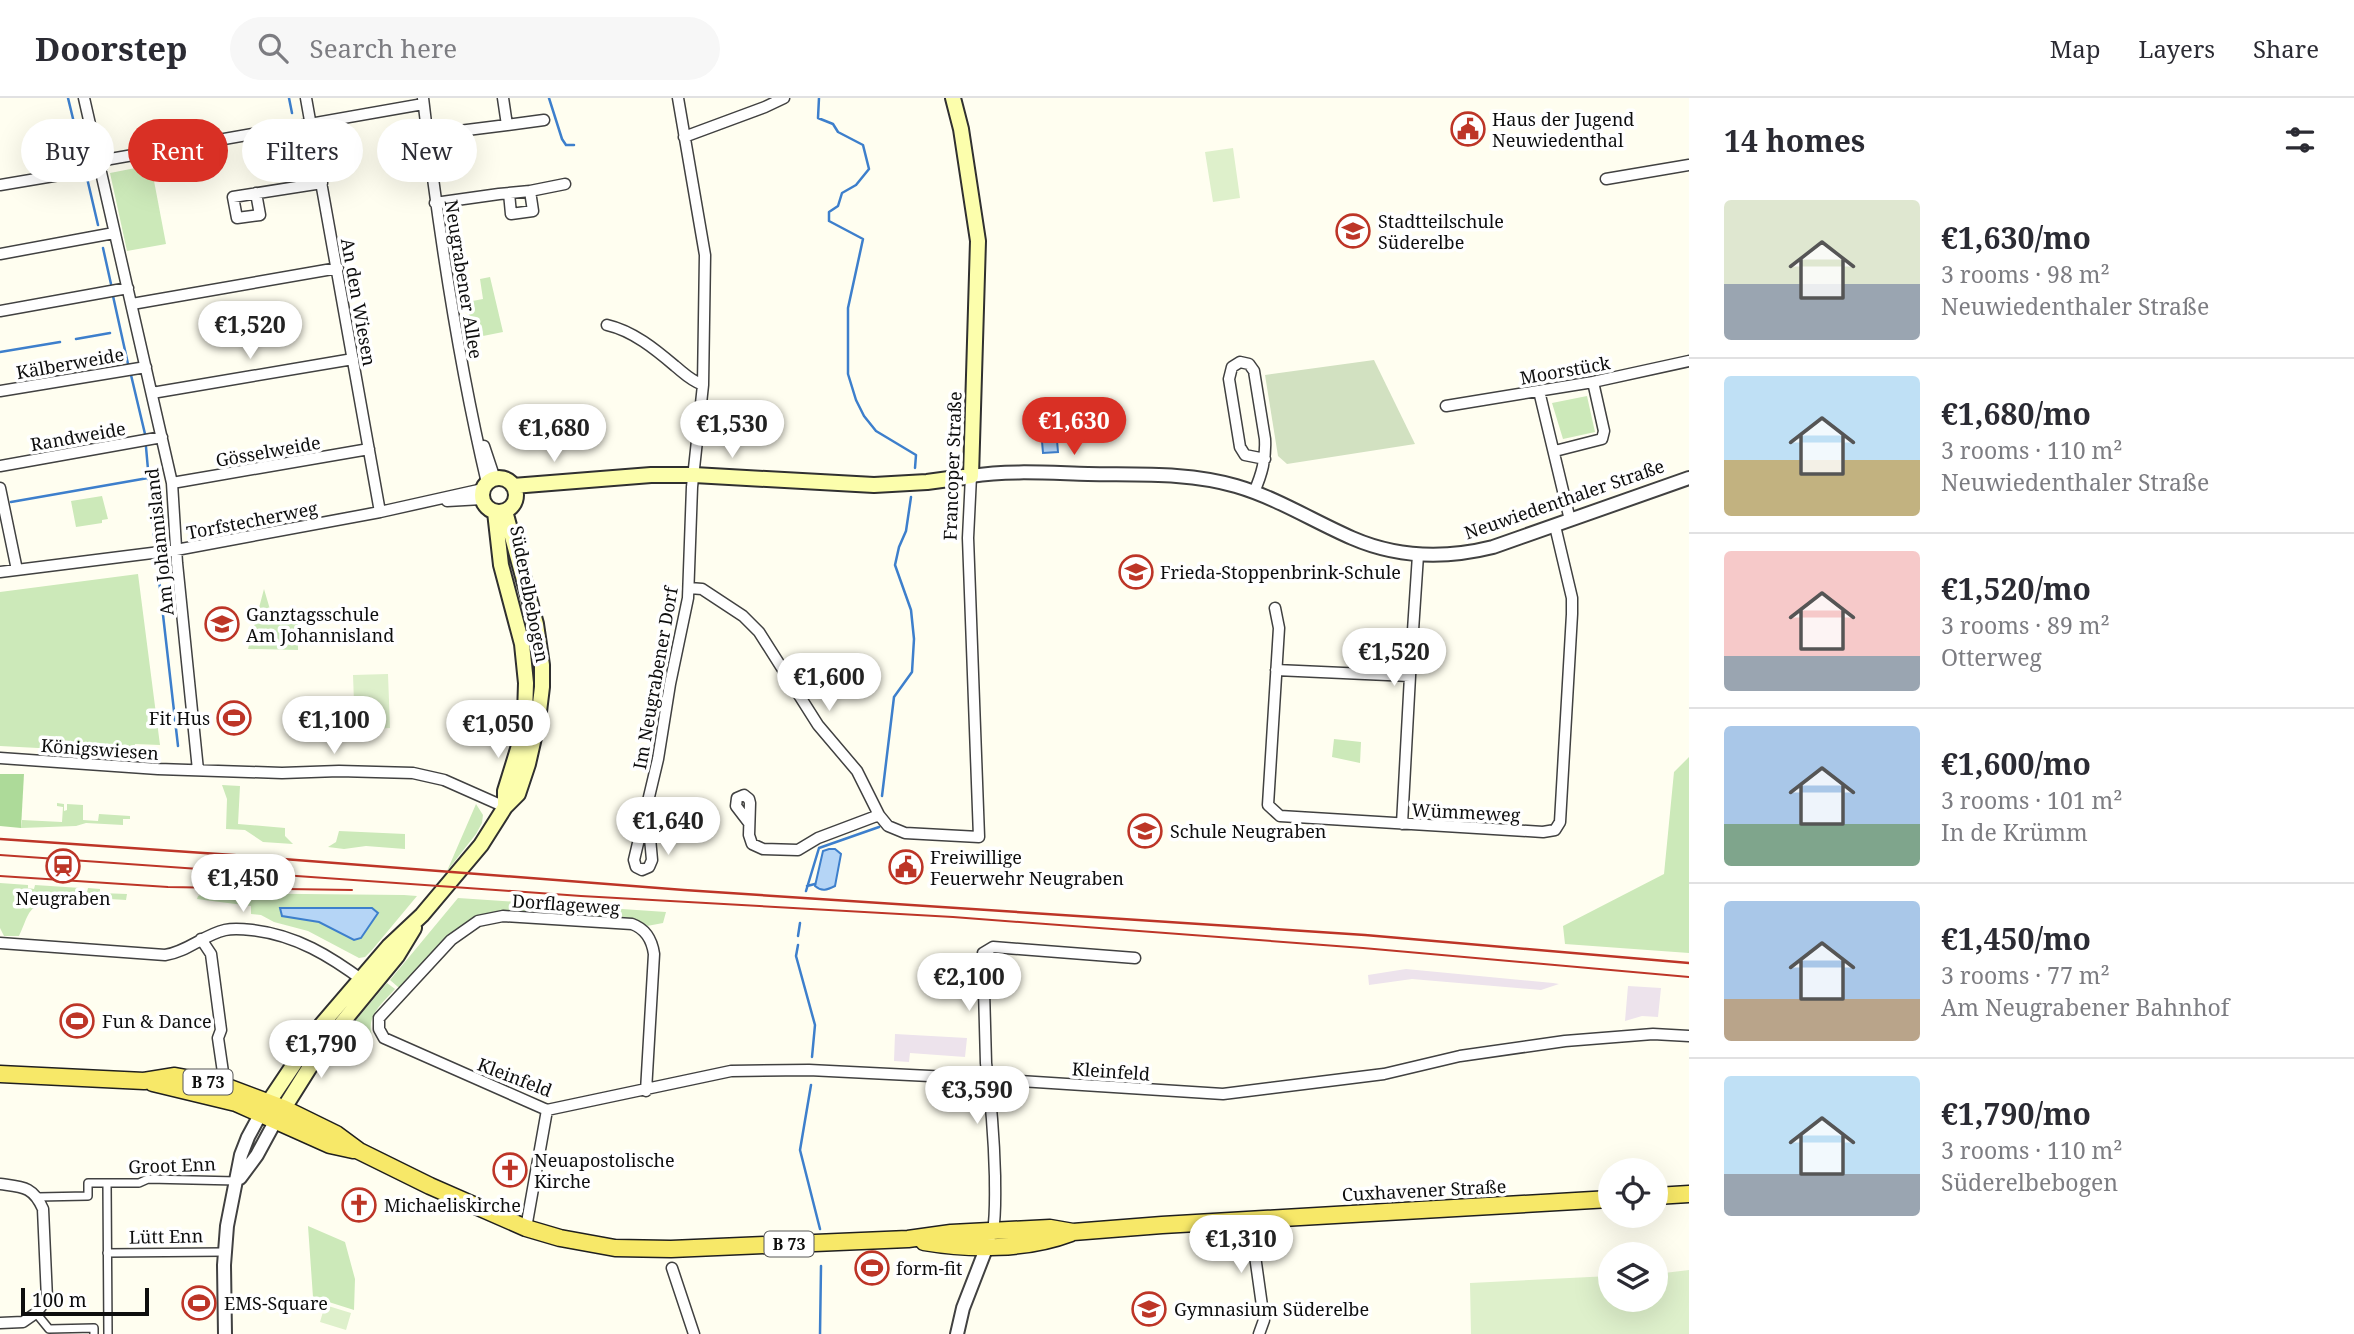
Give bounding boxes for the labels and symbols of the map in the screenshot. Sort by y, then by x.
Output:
place label: Haus der Jugend Neuwiedenthal [1492,107,1634,152]
public building icon: Haus der Jugend Neuwiedenthal [1449,110,1487,148]
street label: Neugrabener Allee [440,198,488,360]
place label: Stadtteilschule Süderelbe [1378,209,1504,254]
school or university icon: Stadtteilschule Süderelbe [1334,212,1372,250]
street label: An den Wiesen [336,236,382,368]
pin: €1,520 [193,302,307,361]
street label: Kälberweide [14,342,126,384]
street label: Moorstück [1518,350,1613,390]
street label: Francoper Straße [937,391,967,541]
pin: €1,630 [1017,398,1131,457]
pin: €1,530 [675,400,789,460]
pin: €1,680 [497,404,611,464]
street label: Randweide [29,416,127,456]
street label: Gösselweide [214,430,322,472]
street label: Neuwiedenthaler Straße [1461,453,1667,545]
street label: Am Johannisland [139,467,179,617]
street label: Torfstecherweg [184,495,320,544]
street label: Süderelbebogen [505,524,555,665]
school or university icon: Frieda-Stoppenbrink-Schule [1117,553,1155,591]
place label: Frieda-Stoppenbrink-Schule [1160,560,1401,584]
street label: Im Neugrabener Dorf [627,584,683,771]
place label: Ganztagsschule Am Johannisland [246,602,394,647]
school or university icon: Ganztagsschule Am Johannisland [203,605,241,643]
pin: €1,520 [1337,628,1451,688]
pin: €1,600 [772,654,886,713]
pin: €1,100 [277,696,391,756]
sports icon: Fit Hus [215,699,253,737]
pin: €1,050 [441,700,555,760]
place label: Fit Hus [149,706,210,730]
street label: Königswiesen [40,733,160,765]
street label: Wümmeweg [1411,797,1521,827]
pin: €1,640 [611,798,725,857]
school or university icon: Schule Neugraben [1126,812,1164,850]
place label: Schule Neugraben [1170,819,1327,843]
place label: Freiwillige Feuerwehr Neugraben [930,845,1124,890]
station icon: Neugraben [44,847,82,885]
public building icon: Freiwillige Feuerwehr Neugraben [887,848,925,886]
pin: €1,450 [186,854,300,914]
place label: Neugraben [15,886,111,910]
street label: Dorflageweg [511,888,621,920]
pin: €2,100 [912,954,1026,1013]
sports icon: Fun & Dance [58,1002,96,1040]
place label: Fun & Dance [102,1009,212,1033]
pin: €1,790 [264,1020,378,1080]
street label: Kleinfeld [474,1052,556,1102]
street label: Kleinfeld [1071,1056,1151,1086]
pin: €3,590 [920,1066,1034,1126]
road number: B 73 [184,1070,232,1094]
place label: Neuapostolische Kirche [534,1148,675,1193]
street label: Groot Enn [128,1151,217,1179]
church icon: Neuapostolische Kirche [491,1151,529,1189]
street label: Cuxhavener Straße [1341,1174,1507,1206]
church icon: Michaeliskirche [340,1186,378,1224]
place label: Michaeliskirche [384,1193,521,1217]
pin: €1,310 [1184,1216,1298,1275]
street label: Lütt Enn [129,1223,204,1249]
road number: B 73 [764,1232,814,1256]
sports icon: form-fit [853,1249,891,1287]
place label: form-fit [896,1256,962,1280]
sports icon: EMS-Square [180,1284,218,1322]
scale bar [21,1285,149,1317]
school or university icon: Gymnasium Süderelbe [1130,1290,1168,1328]
place label: EMS-Square [224,1291,328,1315]
place label: Gymnasium Süderelbe [1174,1297,1369,1321]

